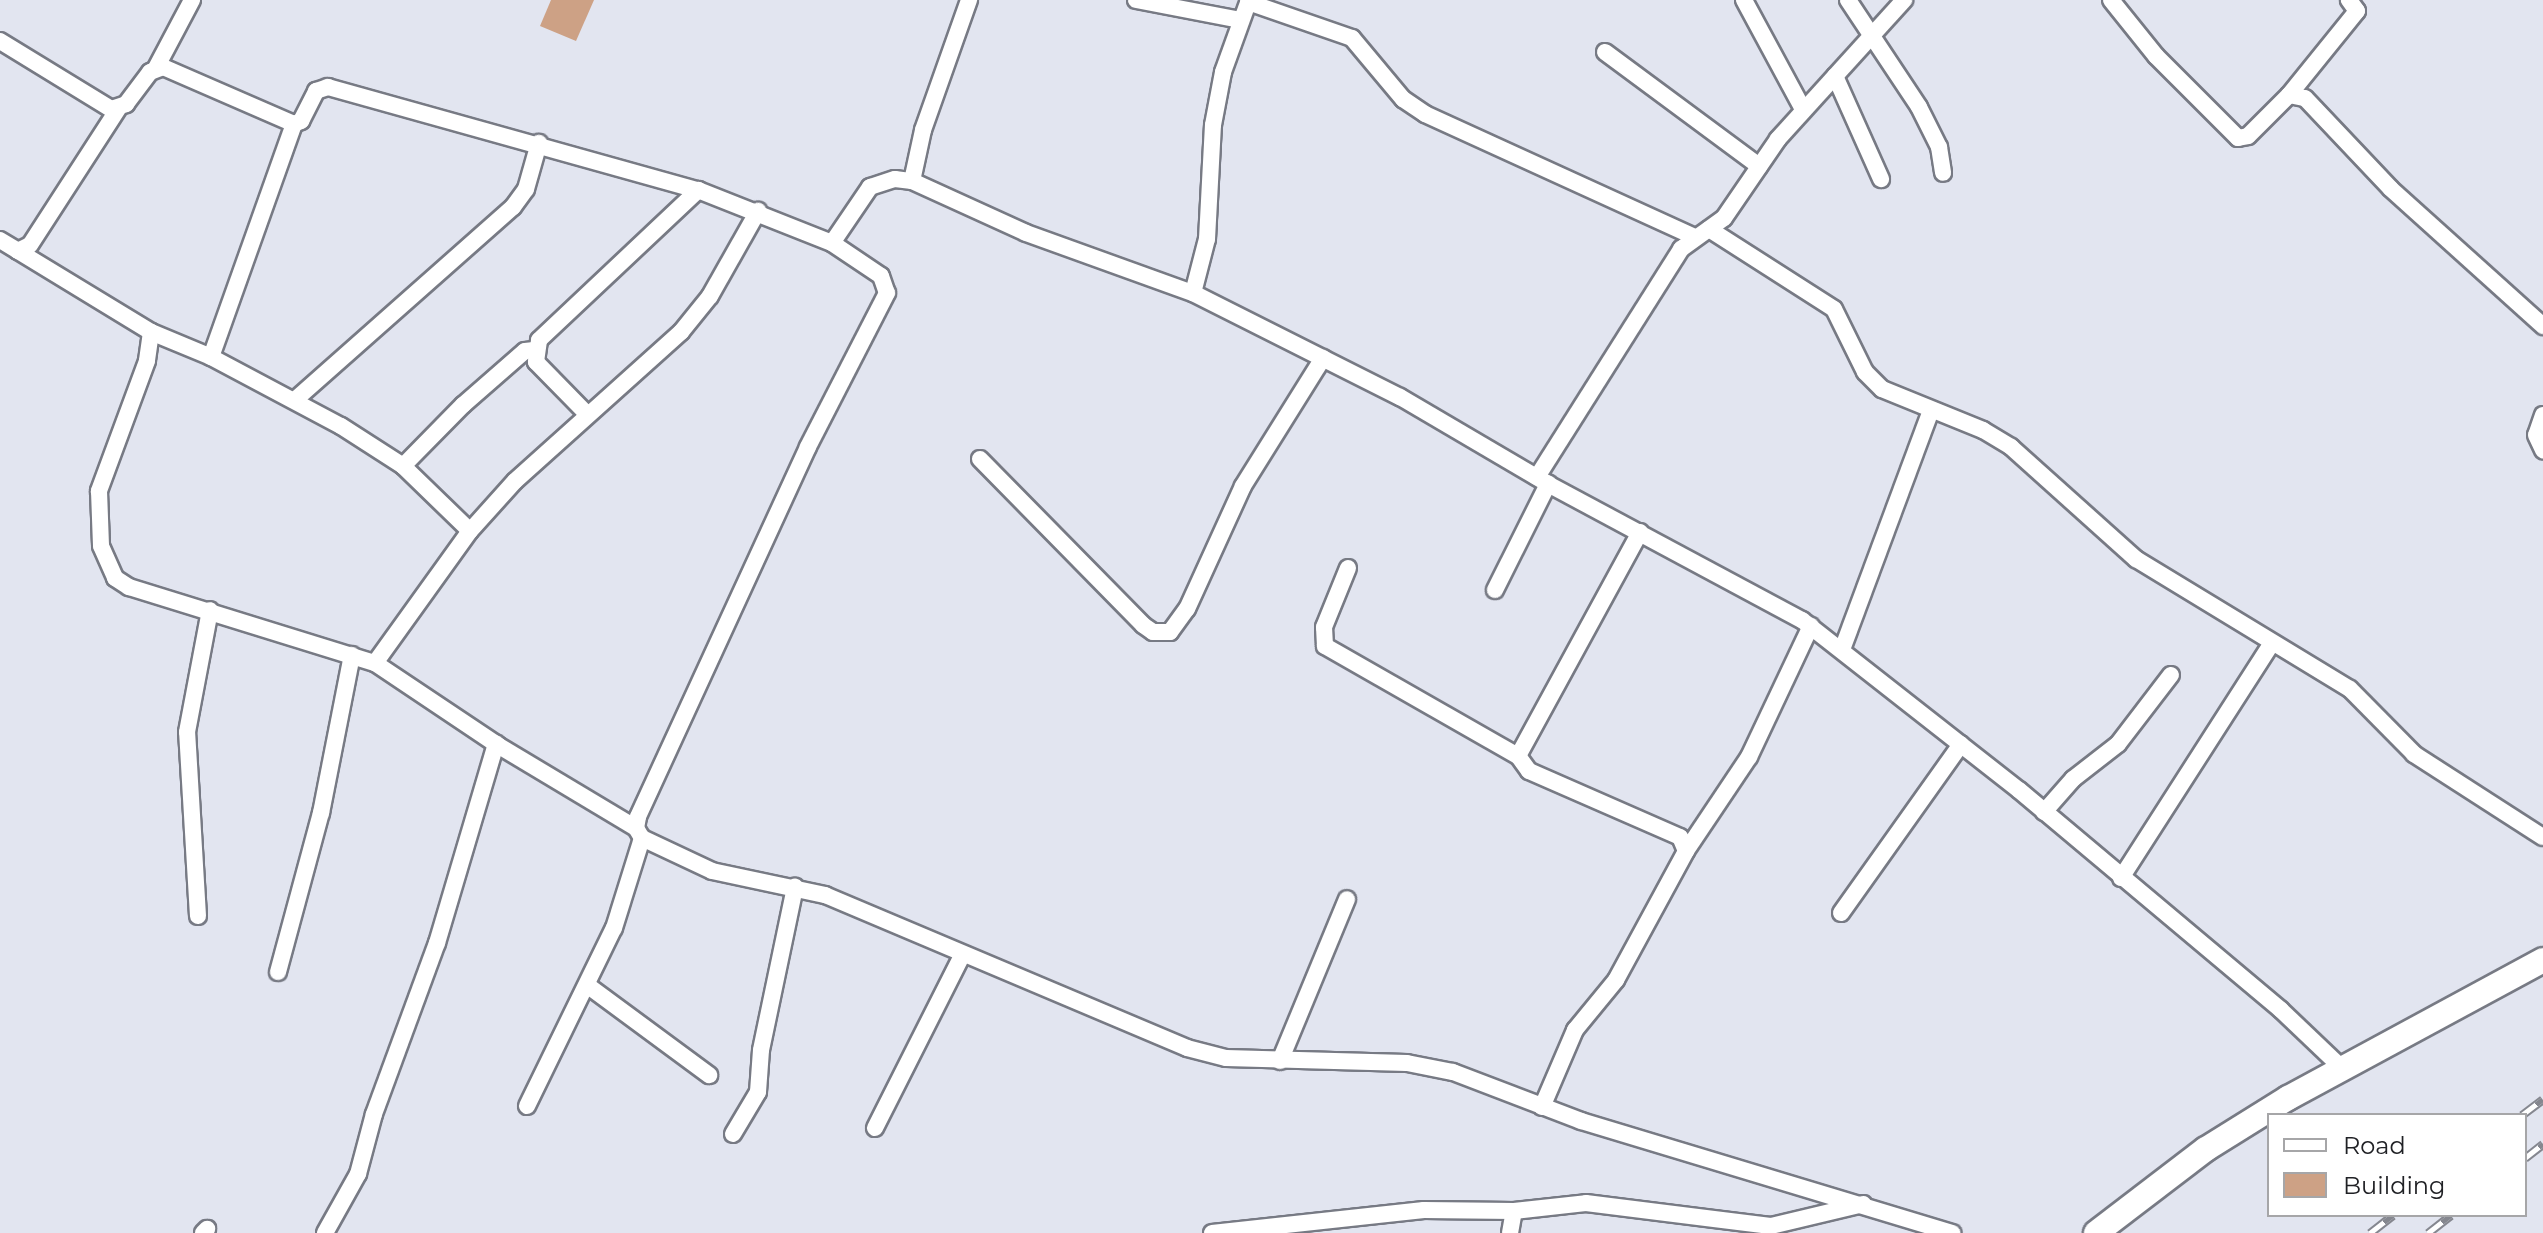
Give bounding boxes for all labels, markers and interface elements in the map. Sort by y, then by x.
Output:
legend [2267,1113,2527,1217]
text: Road [2343,1131,2406,1160]
text: Building [2343,1171,2446,1200]

